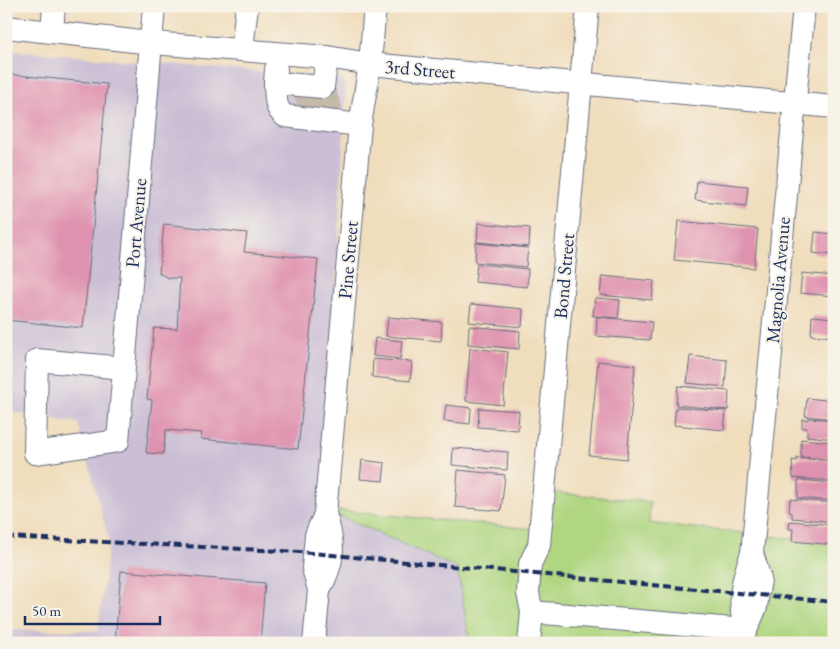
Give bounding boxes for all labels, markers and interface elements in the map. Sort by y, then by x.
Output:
street label: 3rd Street [384,53,456,85]
street label: Port Avenue [120,177,152,269]
street label: Magnolia Avenue [760,216,796,344]
street label: Pine Street [332,220,364,300]
street label: Bond Street [548,232,580,320]
scale bar [25,594,160,626]
text: 50 m [32,601,61,620]

